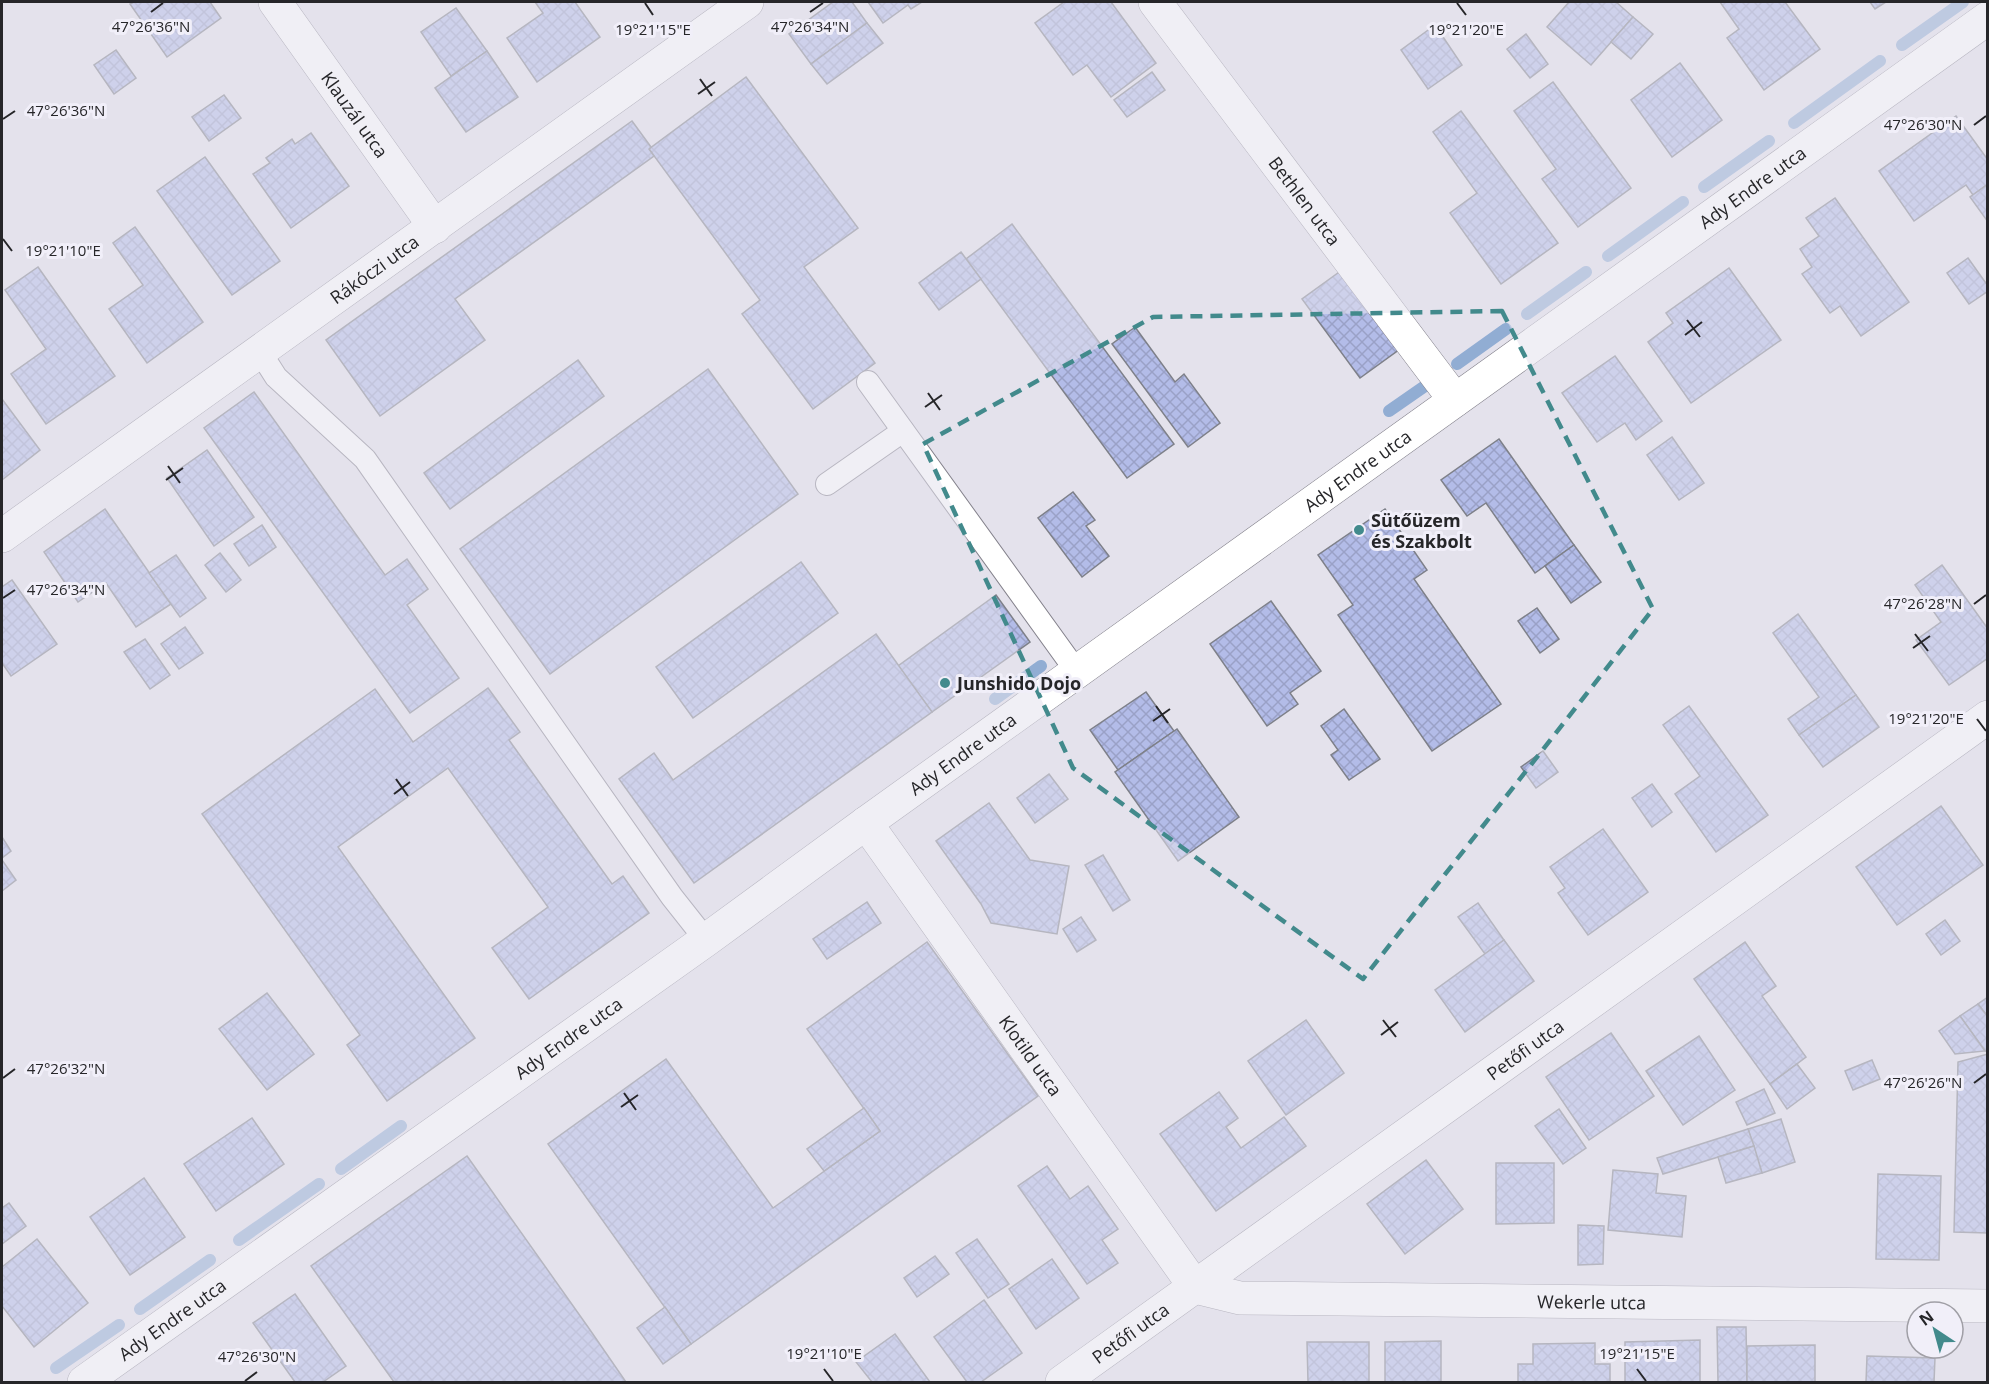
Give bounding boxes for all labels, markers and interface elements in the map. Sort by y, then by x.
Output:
text: 47°26'36"N [112,16,190,36]
text: 47°26'34"N [771,16,849,36]
text: 19°21'15"E [615,19,691,39]
text: 19°21'20"E [1428,19,1504,39]
street label: Klauzál utca [316,67,394,162]
text: 47°26'36"N [27,100,105,120]
text: 47°26'30"N [1884,114,1962,134]
street label: Ady Endre utca [1694,141,1811,234]
street label: Bethlen utca [1263,151,1346,250]
street label: Rákóczi utca [325,229,423,309]
text: 19°21'10"E [25,240,101,260]
street label: Ady Endre utca [1299,424,1416,517]
place label: Sütőüzem és Szakbolt [1371,508,1472,553]
marker: Sütőüzem és Szakbolt [1352,523,1366,537]
text: 47°26'34"N [27,579,105,599]
text: 47°26'28"N [1884,593,1962,613]
place label: Junshido Dojo [955,671,1081,695]
marker: Junshido Dojo [938,676,952,690]
street label: Ady Endre utca [904,707,1021,800]
text: 19°21'20"E [1888,708,1964,728]
street label: Ady Endre utca [510,992,627,1084]
street label: Klotild utca [994,1010,1068,1101]
street label: Petőfi utca [1482,1014,1568,1085]
text: 47°26'32"N [27,1058,105,1078]
text: 47°26'26"N [1884,1072,1962,1092]
street label: Ady Endre utca [114,1273,231,1366]
street label: Wekerle utca [1537,1289,1646,1314]
street label: Petőfi utca [1087,1297,1174,1369]
north arrow [1905,1300,1965,1360]
text: N [1914,1305,1938,1331]
text: 19°21'10"E [786,1343,862,1363]
text: 19°21'15"E [1599,1343,1675,1363]
text: 47°26'30"N [218,1346,296,1366]

